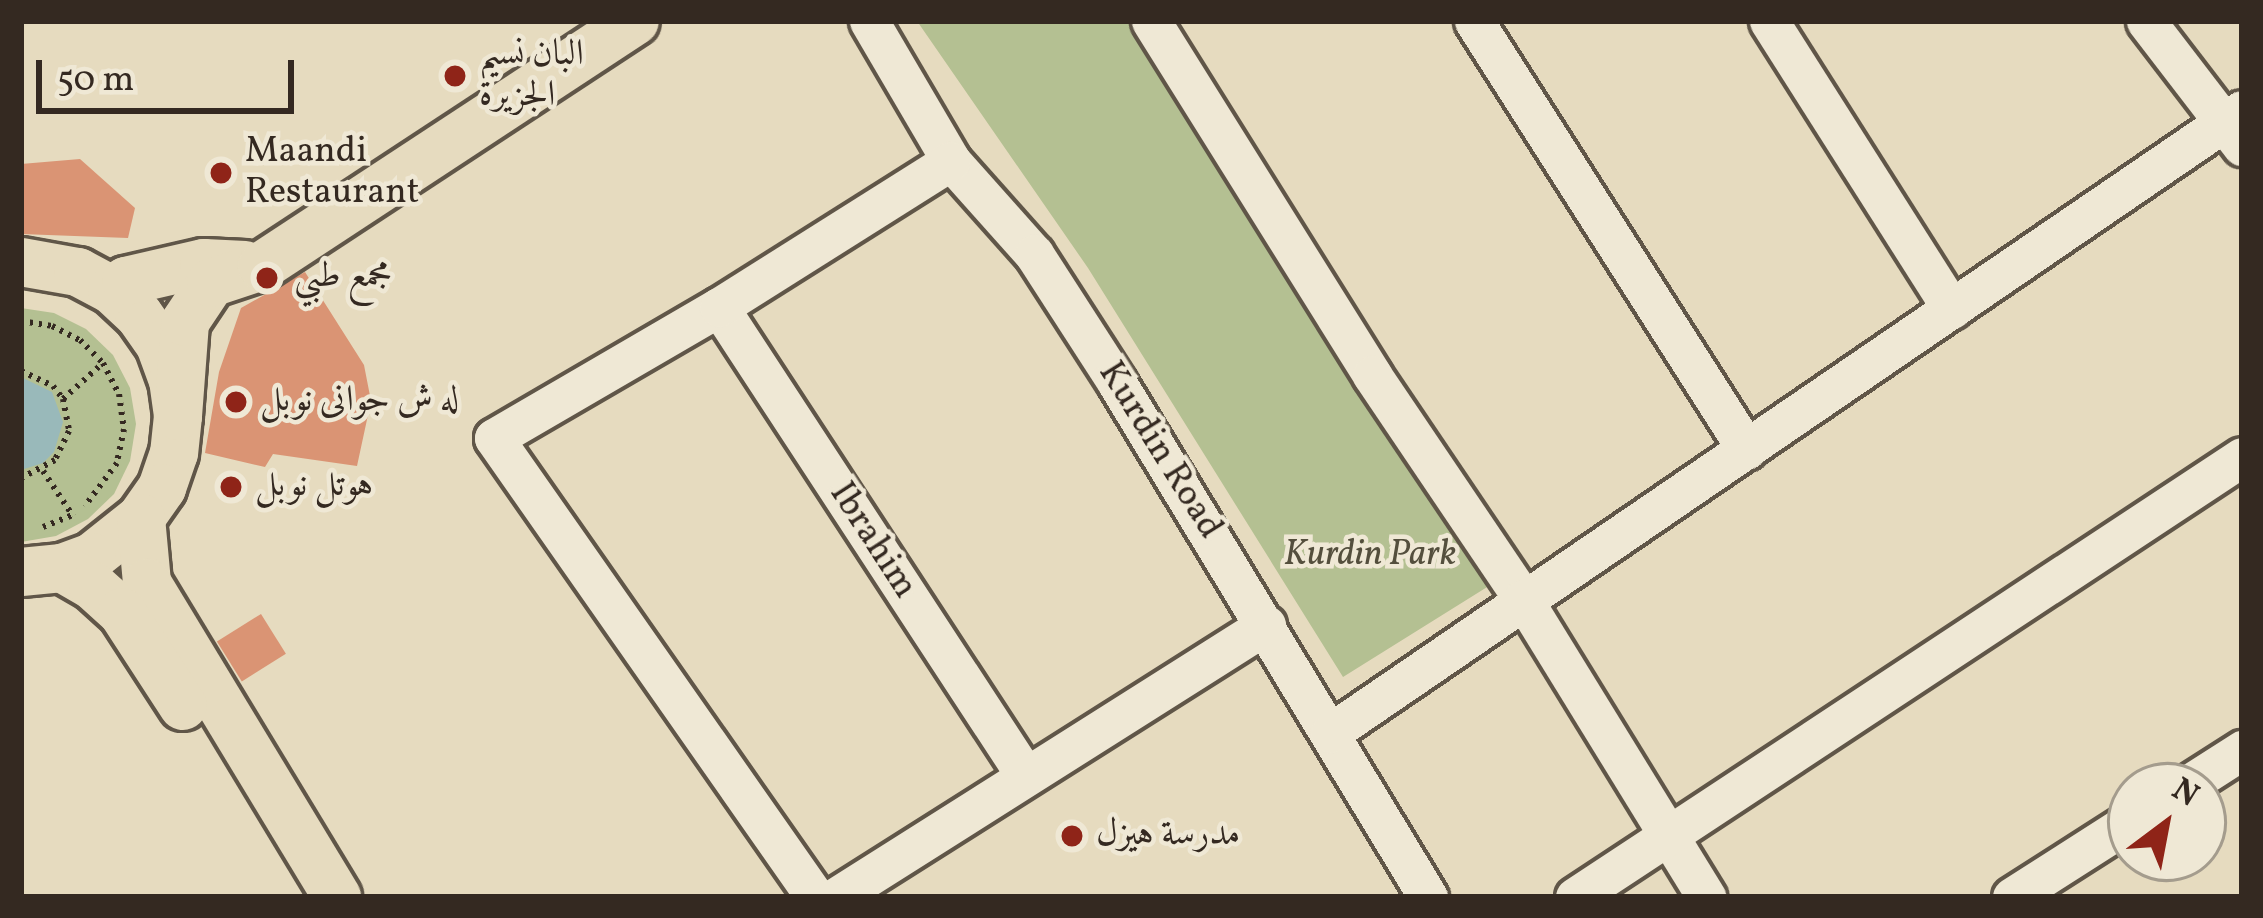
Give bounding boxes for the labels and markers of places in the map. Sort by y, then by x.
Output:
place label: البان نسيم الجزيرة [479,33,584,118]
marker: البان نسيم الجزيرة [442,63,468,89]
place label: Maandi Restaurant [245,130,419,215]
marker: Maandi Restaurant [208,160,234,186]
place label: مجمع طبي [294,256,392,300]
marker: مجمع طبي [251,262,283,294]
place label: له ش جوانى نوبل [260,380,459,424]
marker: له ش جوانى نوبل [223,389,249,415]
place label: هوتل نوبل [255,465,373,509]
marker: هوتل نوبل [218,474,244,500]
place label: مدرسة هيزل [1096,814,1240,858]
marker: مدرسة هيزل [1059,823,1085,849]

